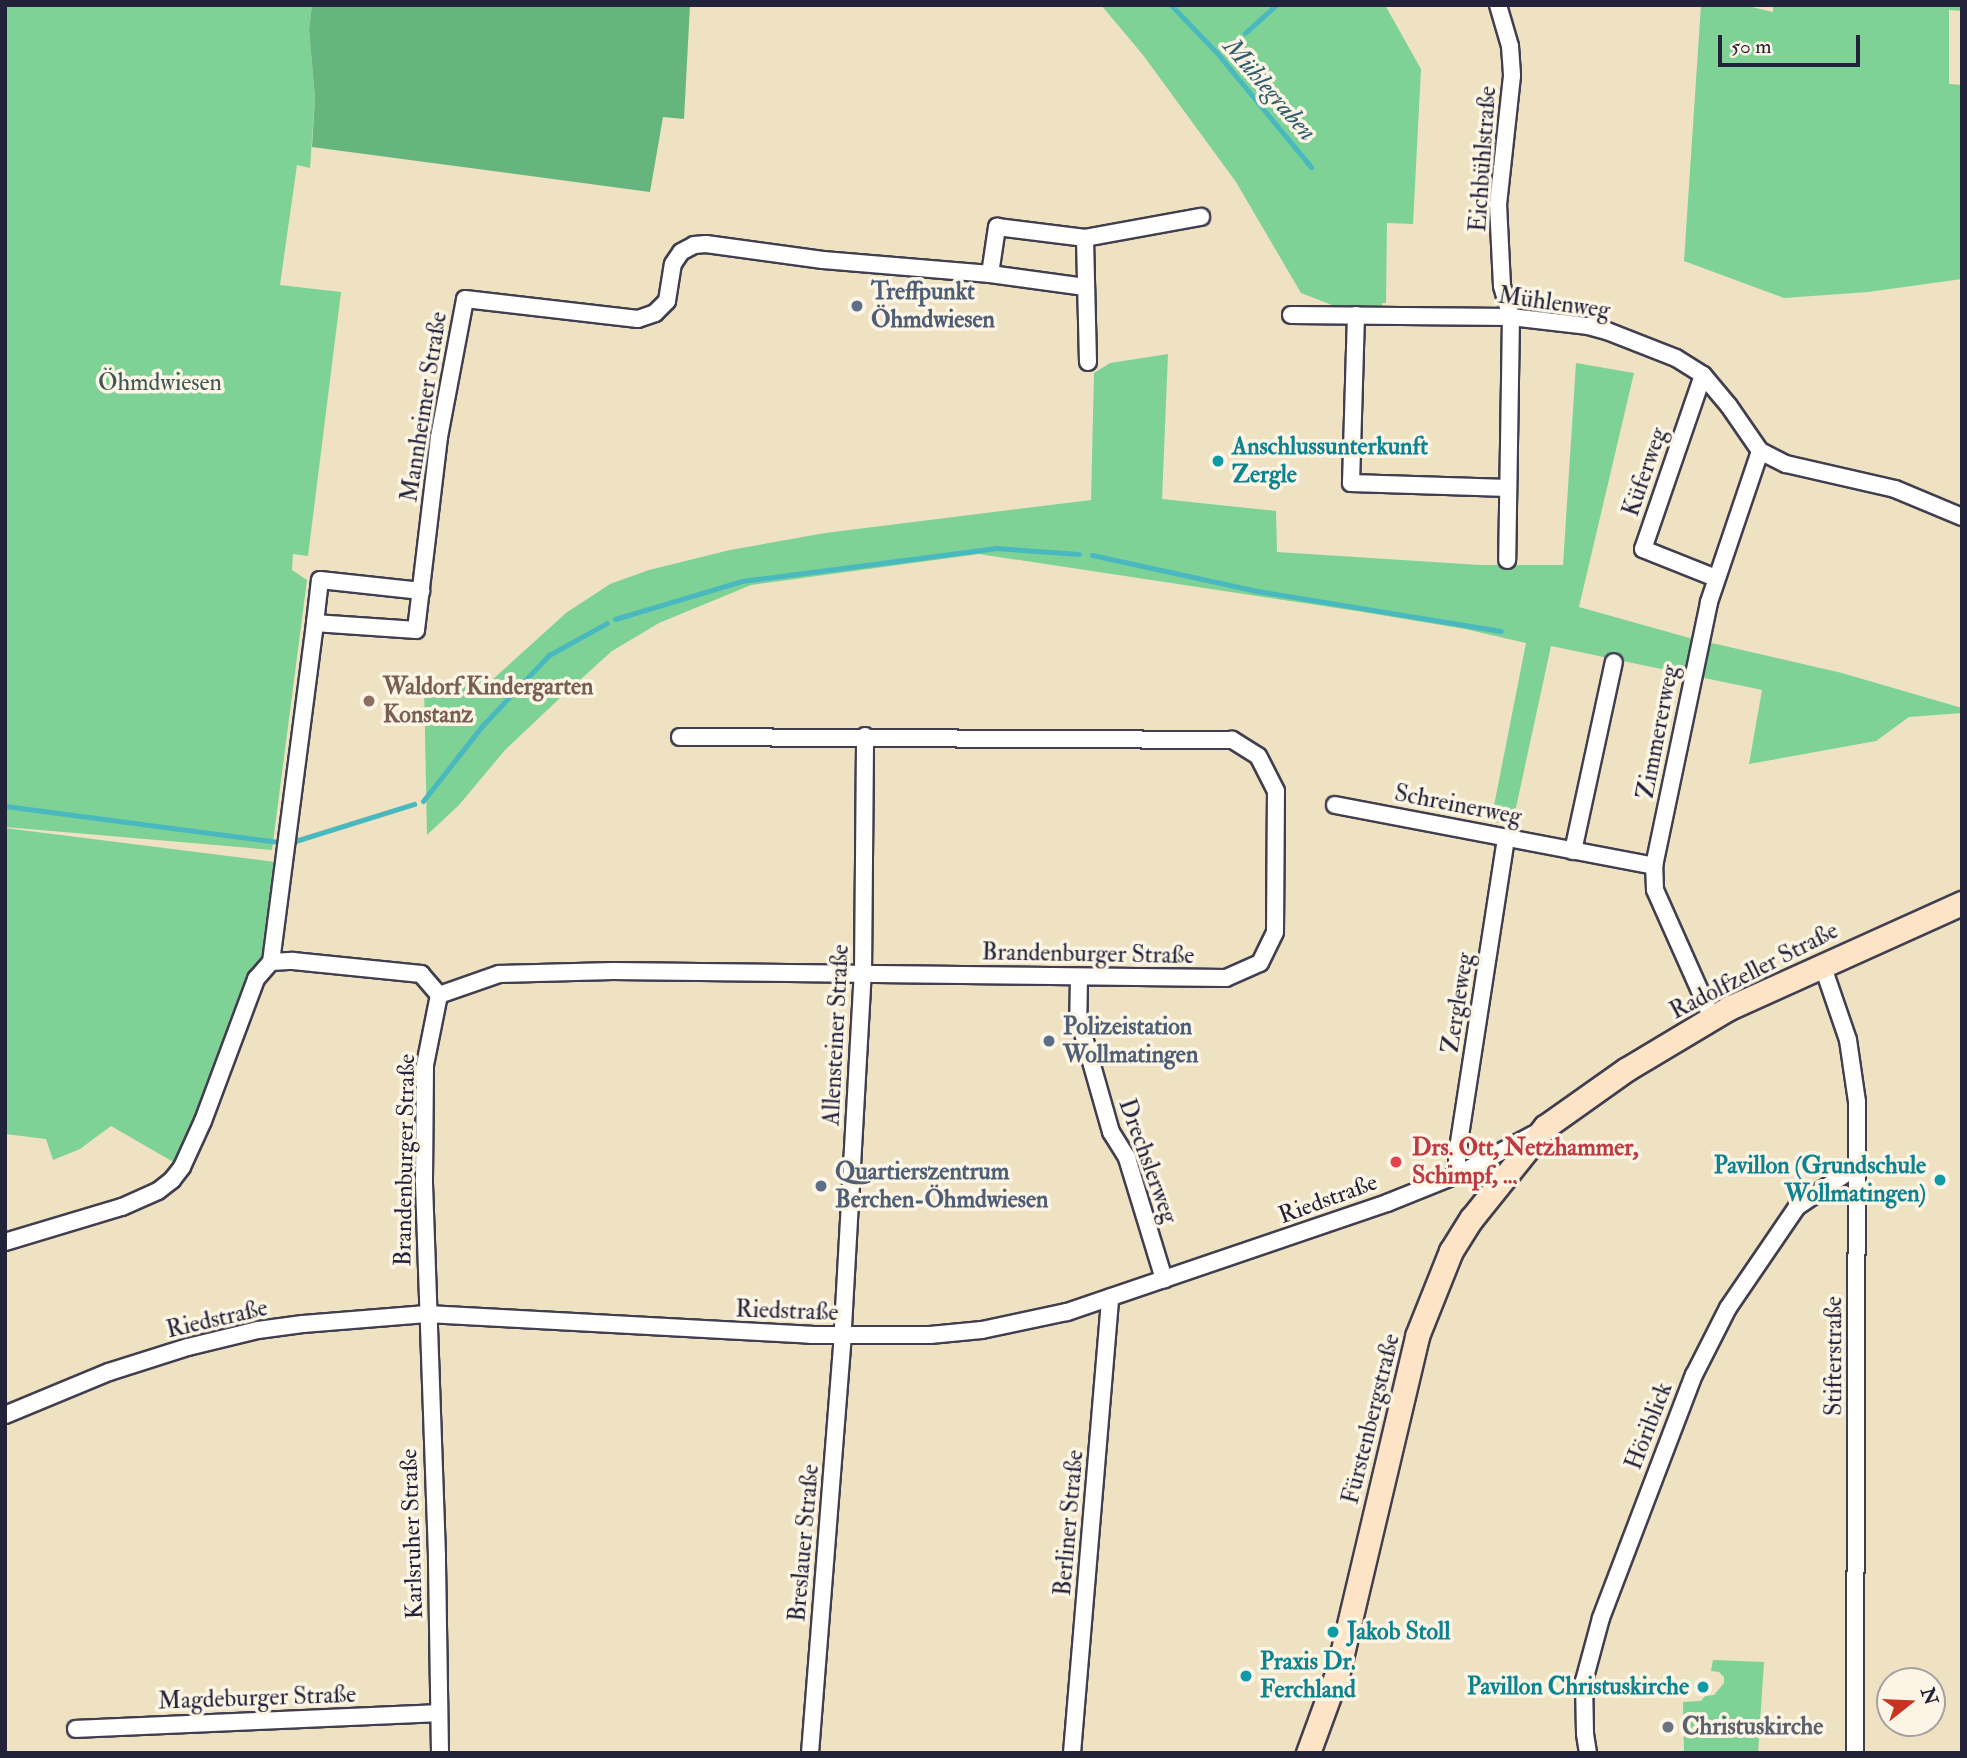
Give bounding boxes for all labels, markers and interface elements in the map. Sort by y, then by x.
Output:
scale bar [1722,21,1864,65]
water label: Mühlegraben [1216,32,1322,148]
text: 50 m [1731,33,1772,60]
street label: Eichbühlstraße [1464,85,1502,233]
place label: Treffpunkt Öhmdwiesen [871,278,995,334]
street label: Mühlenweg [1496,281,1612,325]
marker: Treffpunkt Öhmdwiesen [849,298,865,314]
street label: Mannheimer Straße [395,310,453,504]
park label: Öhmdwiesen [98,369,222,397]
street label: Küferweg [1616,424,1674,520]
place label: Anschlussunterkunft Zergle [1232,433,1428,489]
marker: Anschlussunterkunft Zergle [1210,453,1226,469]
street label: Zimmererweg [1631,663,1685,801]
place label: Waldorf Kindergarten Konstanz [383,673,593,729]
marker: Waldorf Kindergarten Konstanz [361,693,377,709]
street label: Schreinerweg [1392,779,1524,831]
street label: Radolfzeller Straße [1665,916,1843,1026]
street label: Brandenburger Straße [981,938,1195,970]
street label: Allensteiner Straße [817,944,855,1126]
street label: Zergleweg [1436,951,1480,1055]
place label: Polizeistation Wollmatingen [1063,1013,1198,1069]
marker: Polizeistation Wollmatingen [1041,1033,1057,1049]
street label: Brandenburger Straße [389,1053,421,1267]
street label: Drechslerweg [1112,1095,1184,1227]
place label: Drs. Ott, Netzhammer, Schimpf, ... [1412,1134,1639,1190]
marker: Drs. Ott, Netzhammer, Schimpf, ... [1386,1152,1406,1172]
place label: Pavillon (Grundschule Wollmatingen) [1714,1152,1926,1208]
place label: Quartierszentrum Berchen-Öhmdwiesen [835,1158,1048,1214]
street label: Riedstraße [1275,1168,1381,1230]
marker: Pavillon (Grundschule Wollmatingen) [1932,1172,1948,1188]
marker: Quartierszentrum Berchen-Öhmdwiesen [813,1178,829,1194]
street label: Riedstraße [164,1293,270,1345]
street label: Riedstraße [735,1295,839,1327]
street label: Stifterstraße [1820,1296,1848,1416]
street label: Fürstenbergstraße [1336,1331,1406,1507]
street label: Höriblick [1619,1378,1679,1474]
street label: Karlsruher Straße [395,1448,429,1620]
street label: Berliner Straße [1048,1449,1090,1597]
street label: Breslauer Straße [783,1463,825,1623]
place label: Jakob Stoll [1347,1618,1450,1646]
marker: Jakob Stoll [1325,1624,1341,1640]
place label: Praxis Dr. Ferchland [1260,1648,1356,1704]
north arrow [1876,1667,1946,1737]
marker: Praxis Dr. Ferchland [1238,1668,1254,1684]
place label: Pavillon Christuskirche [1467,1673,1689,1701]
marker: Pavillon Christuskirche [1695,1679,1711,1695]
street label: Magdeburger Straße [157,1680,357,1716]
text: N [1915,1684,1943,1708]
place label: Christuskirche [1682,1713,1823,1741]
marker: Christuskirche [1660,1719,1676,1735]

